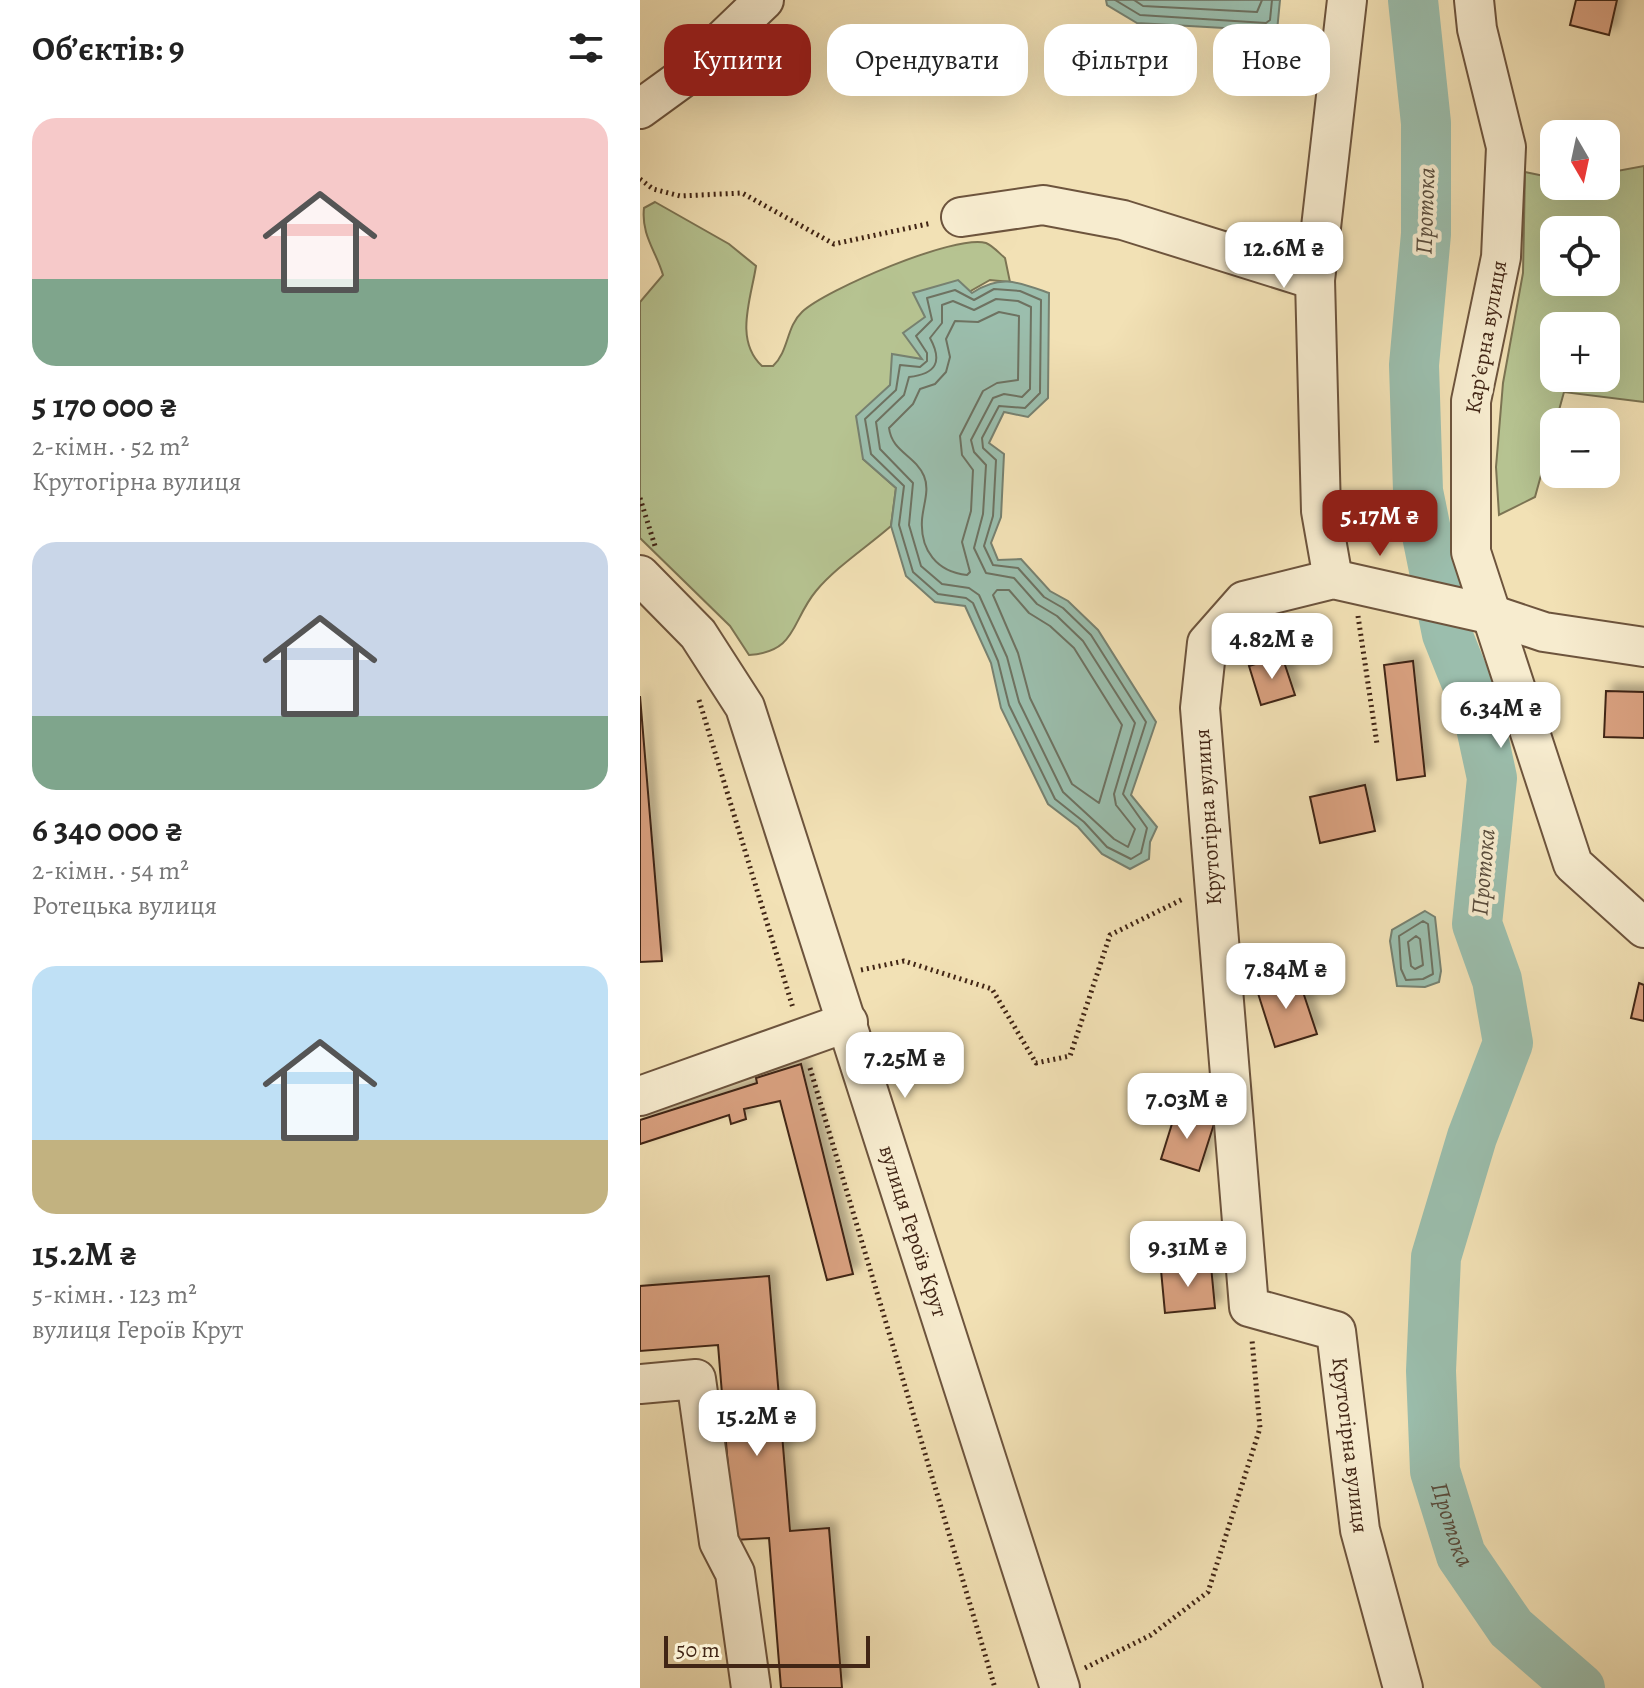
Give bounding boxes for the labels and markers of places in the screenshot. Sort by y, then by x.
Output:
pin: 12.6M ₴ [1210,222,1358,290]
pin: 5.17M ₴ [1306,490,1454,558]
pin: 4.82M ₴ [1198,613,1346,681]
pin: 6.34M ₴ [1427,682,1575,750]
pin: 7.84M ₴ [1212,943,1360,1011]
pin: 7.25M ₴ [831,1032,979,1100]
pin: 7.03M ₴ [1113,1073,1261,1141]
pin: 9.31M ₴ [1114,1221,1262,1289]
pin: 15.2M ₴ [683,1390,831,1458]

